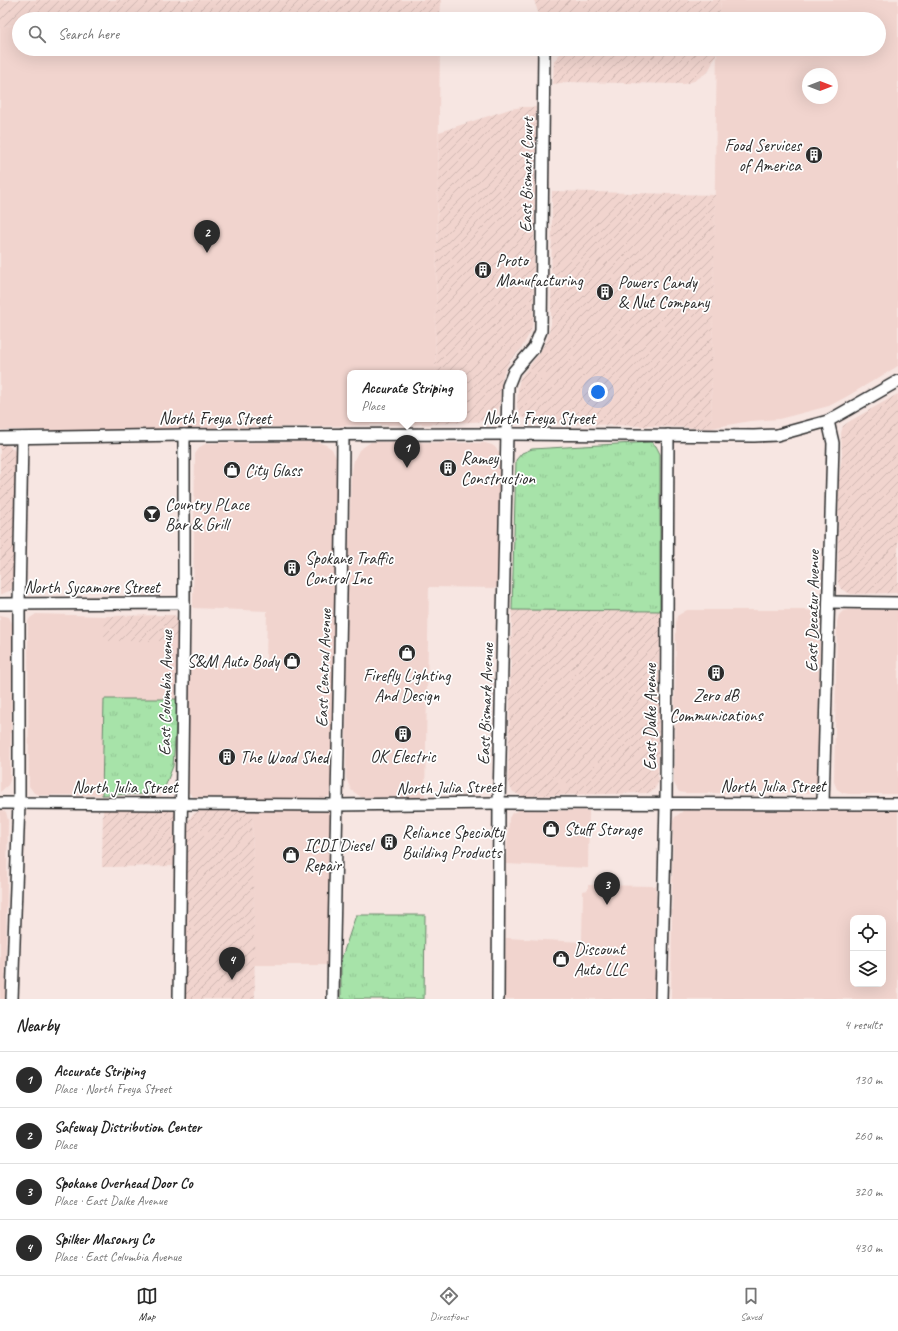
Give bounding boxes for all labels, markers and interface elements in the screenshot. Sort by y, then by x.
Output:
search box [12,12,886,56]
icon: search [26,23,48,45]
text: Search here [58,25,119,44]
north arrow [802,68,838,104]
street label: East Bismark Court [515,115,538,233]
place label: Food Services of America [725,135,803,176]
building icon: Food Services of America [804,145,824,165]
pin: 2 [194,220,220,253]
place label: Proto Manufacturing [496,250,584,291]
building icon: Proto Manufacturing [473,260,493,280]
place label: Powers Candy & Nut Company [618,272,711,313]
building icon: Powers Candy & Nut Company [595,282,615,302]
popup [347,370,467,422]
text: Accurate Striping [362,379,452,398]
your location [588,382,608,402]
text: Place [362,398,384,414]
street label: North Freya Street [159,408,273,429]
street label: North Freya Street [483,408,597,429]
pin: 1 [394,435,420,468]
place label: Ramey Construction [461,448,536,489]
building icon: Ramey Construction [438,458,458,478]
shop icon: City Glass [222,460,242,480]
place label: City Glass [245,460,303,481]
place label: Country PLace Bar & Grill [165,494,250,535]
bar icon: Country PLace Bar & Grill [142,504,162,524]
place label: Spokane Traffic Control Inc [305,548,394,589]
street label: East Decatur Avenue [801,548,824,672]
building icon: Spokane Traffic Control Inc [282,558,302,578]
street label: North Sycamore Street [24,577,162,598]
street label: East Central Avenue [311,607,336,727]
street label: East Columbia Avenue [154,629,177,756]
street label: East Bismark Avenue [473,641,498,765]
shop icon: Firefly Lighting And Design [397,643,417,663]
place label: S&M Auto Body [187,651,280,672]
shop icon: S&M Auto Body [282,651,302,671]
street label: East Dalke Avenue [640,662,661,770]
building icon: Zero dB Communications [706,663,726,683]
place label: Firefly Lighting And Design [363,665,452,706]
place label: Zero dB Communications [670,685,765,726]
building icon: OK Electric [393,724,413,744]
place label: OK Electric [370,746,437,767]
building icon: The Wood Shed [217,747,237,767]
place label: The Wood Shed [240,747,331,768]
street label: North Julia Street [396,776,504,799]
street label: North Julia Street [720,776,828,797]
street label: North Julia Street [72,777,180,798]
shop icon: Stuff Storage [541,819,561,839]
place label: Stuff Storage [564,819,643,840]
place label: Reliance Specialty Building Products [402,822,506,863]
building icon: Reliance Specialty Building Products [379,832,399,852]
place label: ICDI Diesel Repair [304,835,375,876]
shop icon: ICDI Diesel Repair [281,845,301,865]
pin: 3 [594,872,620,905]
map controls [850,915,886,987]
button: locate [850,915,886,951]
place label: Discount Auto LLC [574,939,628,980]
pin: 4 [219,947,245,980]
shop icon: Discount Auto LLC [551,949,571,969]
button: layers [850,951,886,987]
text: Nearby [16,1015,59,1036]
text: 4 results [844,1017,882,1033]
text: Accurate Striping [54,1062,145,1081]
text: 1 [26,1072,32,1088]
text: 130 m [854,1072,882,1088]
text: Place · North Freya Street [54,1081,171,1097]
text: Safeway Distribution Center [54,1118,201,1137]
text: 2 [26,1128,32,1144]
text: 260 m [854,1128,882,1144]
text: Place [54,1137,77,1153]
text: Spokane Overhead Door Co [54,1174,193,1193]
text: 3 [26,1184,32,1200]
text: 320 m [854,1184,882,1200]
text: Place · East Dalke Avenue [54,1193,167,1209]
text: Spilker Masonry Co [54,1230,154,1249]
text: 4 [26,1240,32,1256]
text: 430 m [854,1240,882,1256]
text: Place · East Columbia Avenue [54,1249,181,1265]
tab: Map [136,1285,158,1323]
tab: Directions [430,1285,468,1323]
tab: Saved [740,1285,762,1323]

